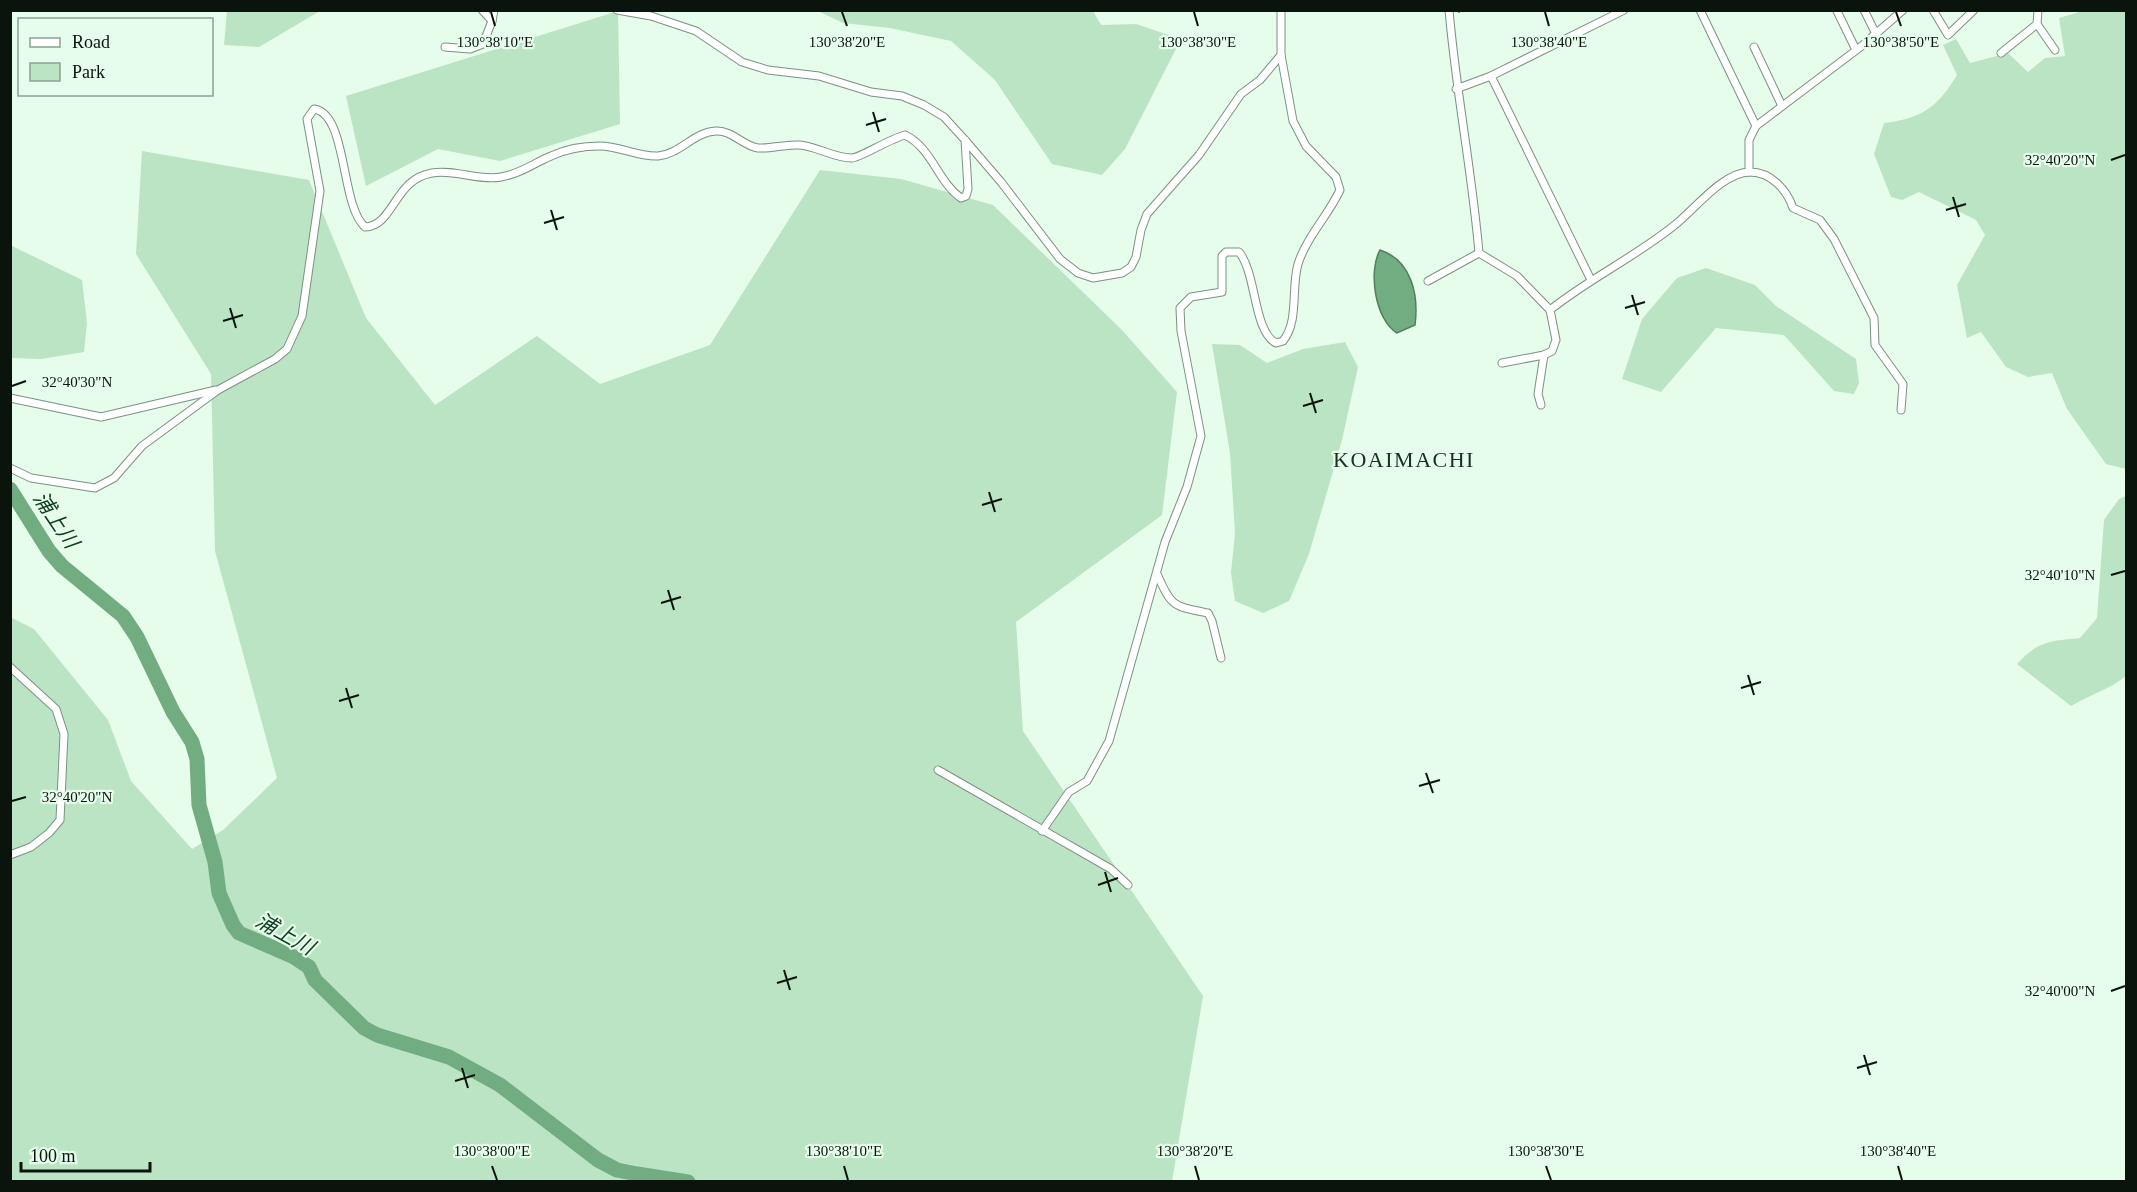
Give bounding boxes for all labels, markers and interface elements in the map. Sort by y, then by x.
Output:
legend [18,18,213,96]
text: Road [72,32,110,52]
text: 130°38'10"E [457,34,533,50]
text: 130°38'20"E [809,34,885,50]
text: 130°38'30"E [1160,34,1236,50]
text: 130°38'40"E [1511,34,1587,50]
text: 130°38'50"E [1863,34,1939,50]
text: Park [72,62,105,82]
text: 32°40'20"N [2025,152,2095,168]
text: 32°40'30"N [42,374,112,390]
district label: KOAIMACHI [1333,447,1475,472]
water label: 浦上川 [28,487,85,554]
text: 32°40'10"N [2025,567,2095,583]
text: 32°40'20"N [42,789,112,805]
water label: 浦上川 [252,908,320,961]
text: 32°40'00"N [2025,983,2095,999]
scale bar [21,1135,150,1173]
text: 130°38'00"E [454,1143,530,1159]
text: 130°38'10"E [806,1143,882,1159]
text: 130°38'20"E [1157,1143,1233,1159]
text: 130°38'30"E [1508,1143,1584,1159]
text: 130°38'40"E [1860,1143,1936,1159]
text: 100 m [30,1146,76,1166]

